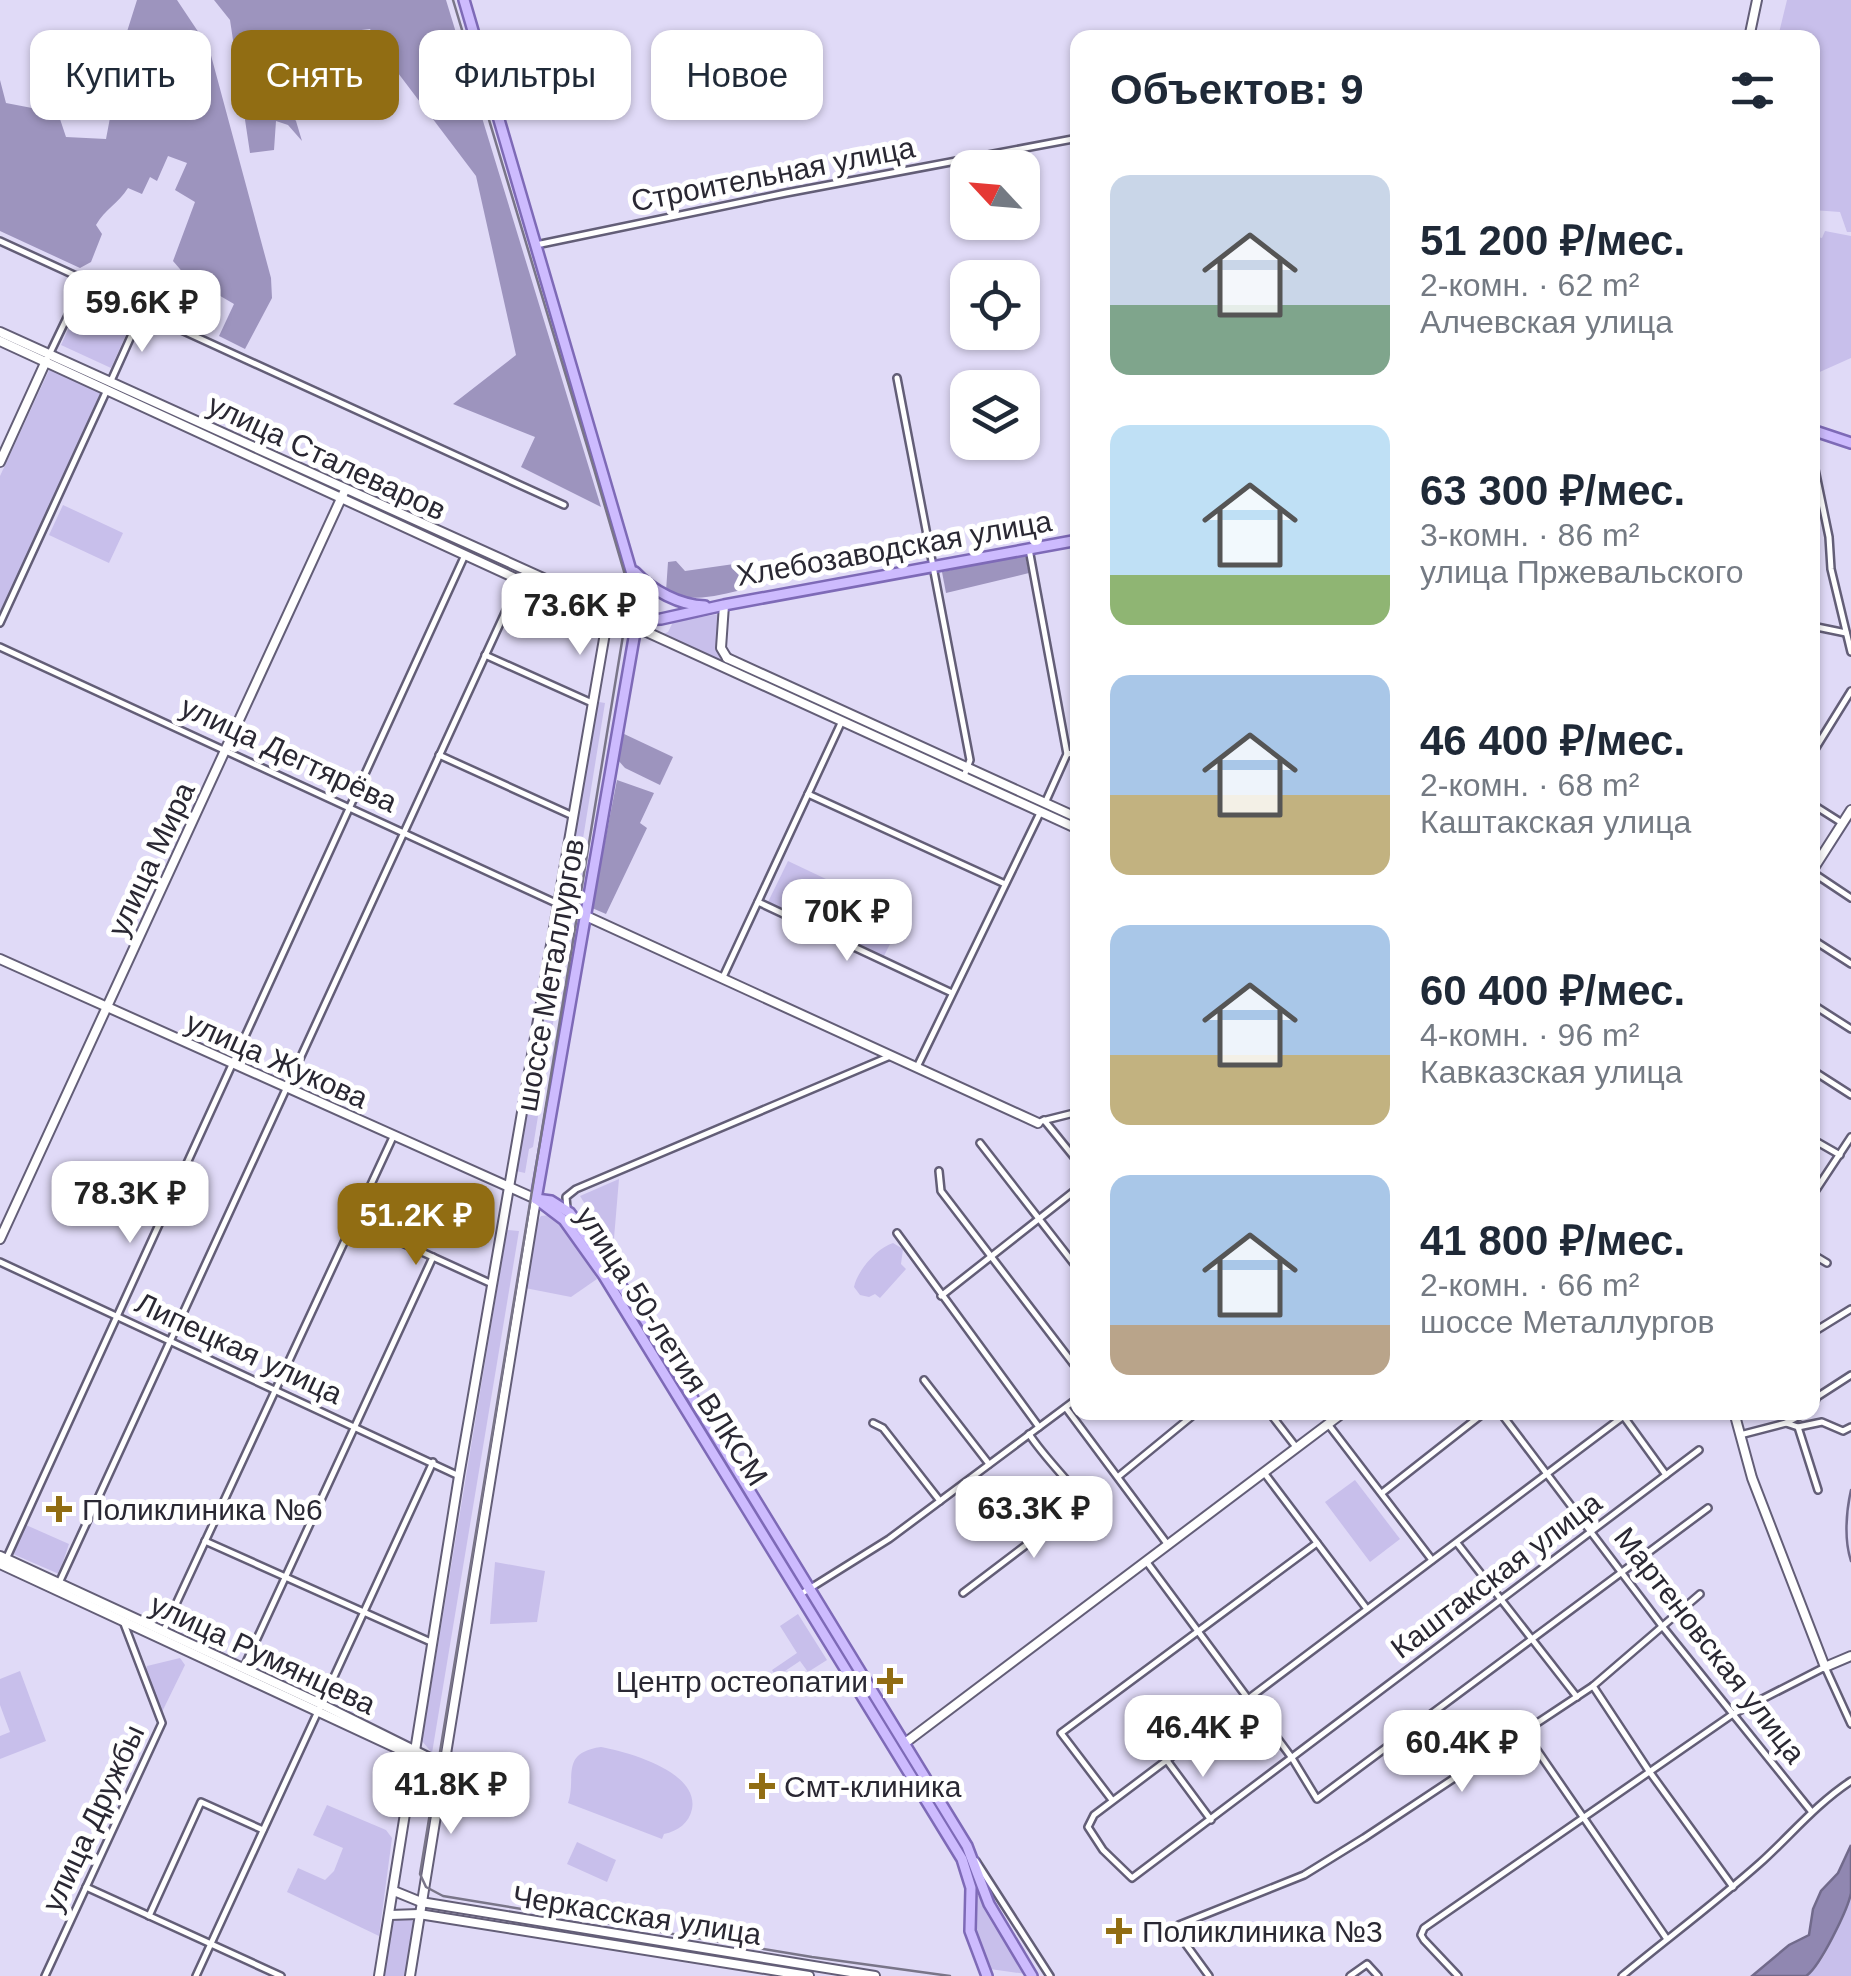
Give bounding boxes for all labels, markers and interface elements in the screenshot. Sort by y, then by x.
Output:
chip: Купить [30,30,211,120]
chip: Снять [231,30,399,120]
chip: Фильтры [419,30,631,120]
chip: Новое [651,30,823,120]
icon: filters [1725,63,1780,118]
text: Объектов: 9 [1110,66,1364,113]
street label: Строительная улица [628,130,918,218]
north arrow [950,150,1040,240]
map controls [950,150,1040,460]
icon: home [1190,215,1310,335]
text: 51 200 ₽/мес. [1420,217,1685,264]
button: locate [950,260,1040,350]
text: 2-комн. · 62 m² [1420,267,1639,303]
pin: 59.6K ₽ [50,270,234,355]
text: 59.6K ₽ [86,284,198,320]
text: Алчевская улица [1420,304,1673,340]
button: layers [950,370,1040,460]
street label: улица Сталеваров [203,387,451,527]
icon: home [1190,465,1310,585]
text: 63 300 ₽/мес. [1420,467,1685,514]
street label: Хлебозаводская улица [734,504,1054,592]
text: 3-комн. · 86 m² [1420,517,1639,553]
text: улица Пржевальского [1420,554,1744,590]
pin: 73.6K ₽ [488,573,672,658]
text: 73.6K ₽ [524,587,636,623]
street label: улица Дегтярёва [176,690,402,819]
icon: home [1190,715,1310,835]
text: 46 400 ₽/мес. [1420,717,1685,764]
text: 2-комн. · 68 m² [1420,767,1639,803]
street label: улица Мира [101,777,201,941]
text: Каштакская улица [1420,804,1691,840]
street label: шоссе Металлургов [510,836,590,1114]
pin: 70K ₽ [777,879,917,964]
text: 70K ₽ [804,893,890,929]
icon: home [1190,965,1310,1085]
text: 60 400 ₽/мес. [1420,967,1685,1014]
street label: улица Жукова [181,1005,373,1115]
text: 4-комн. · 96 m² [1420,1017,1639,1053]
text: Кавказская улица [1420,1054,1683,1090]
pin: 78.3K ₽ [38,1161,222,1246]
text: 78.3K ₽ [74,1175,186,1211]
pin: 51.2K ₽ [324,1183,508,1268]
text: 51.2K ₽ [360,1197,472,1233]
street label: улица 50-летия ВЛКСМ [570,1201,774,1491]
icon: home [1190,1215,1310,1335]
text: 41 800 ₽/мес. [1420,1217,1685,1264]
text: 2-комн. · 66 m² [1420,1267,1639,1303]
street label: Липецкая улица [130,1286,348,1410]
text: шоссе Металлургов [1420,1304,1715,1340]
pin: 63.3K ₽ [942,1476,1126,1561]
street label: Каштакская улица [1385,1485,1608,1665]
text: 63.3K ₽ [978,1490,1090,1526]
place label: Поликлиника №6 [82,1493,323,1526]
marker: Поликлиника №6 [46,1496,72,1522]
street label: Мартеновская улица [1608,1521,1812,1769]
street label: улица Румянцева [145,1587,381,1721]
place label: Центр остеопатии [616,1665,868,1698]
marker: Центр остеопатии [877,1668,903,1694]
pin: 46.4K ₽ [1111,1695,1295,1780]
text: 46.4K ₽ [1147,1709,1259,1745]
pin: 60.4K ₽ [1370,1710,1554,1795]
street label: улица Дружбы [35,1720,151,1916]
text: 60.4K ₽ [1406,1724,1518,1760]
pin: 41.8K ₽ [359,1752,543,1837]
text: 41.8K ₽ [395,1766,507,1802]
place label: Смт-клиника [784,1770,962,1803]
marker: Смт-клиника [749,1773,775,1799]
street label: Черкасская улица [510,1879,764,1951]
place label: Поликлиника №3 [1142,1915,1383,1948]
marker: Поликлиника №3 [1106,1918,1132,1944]

